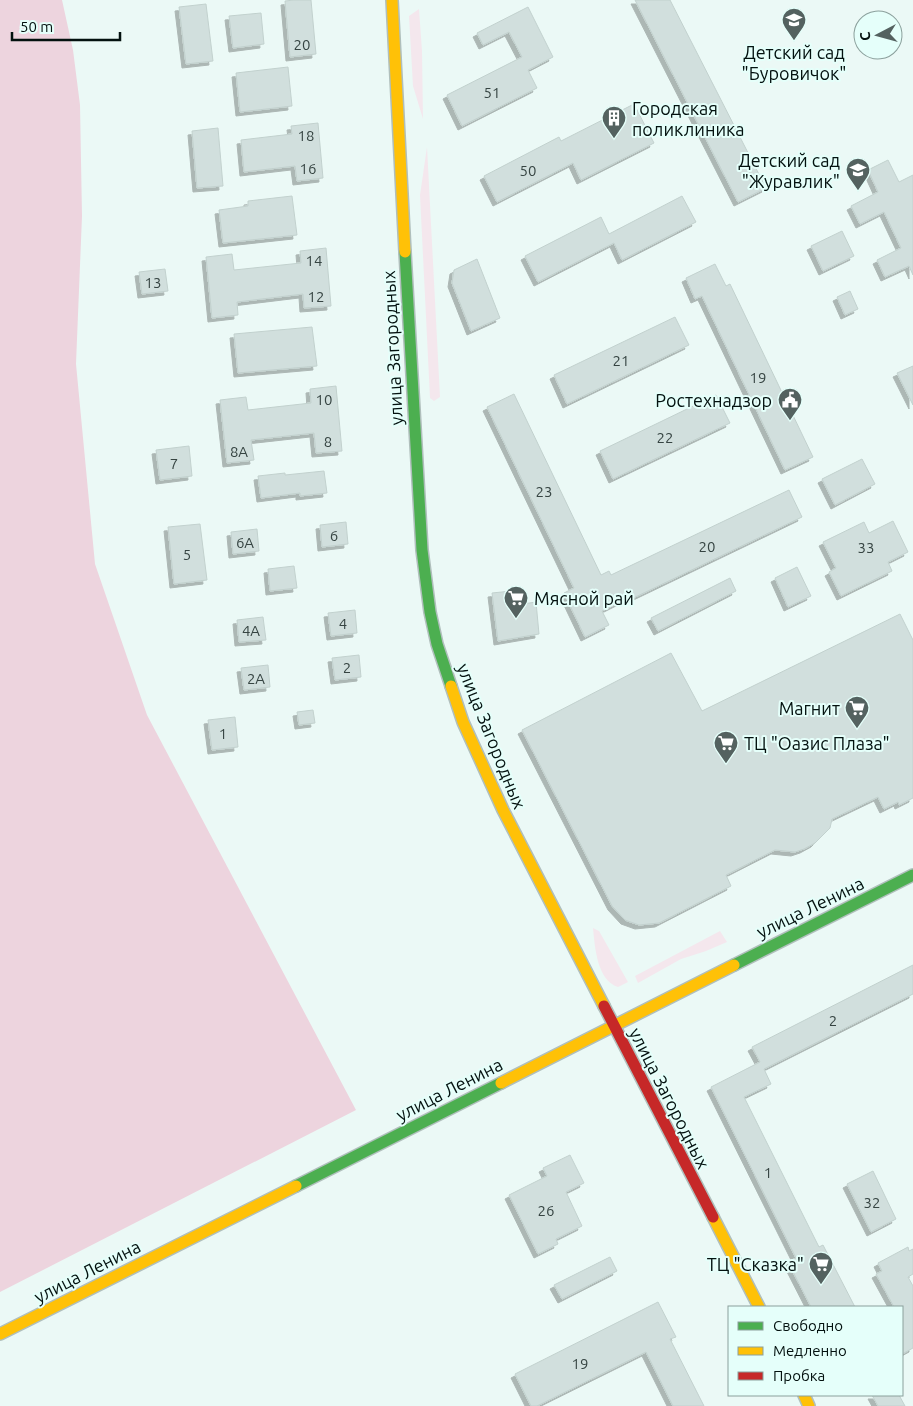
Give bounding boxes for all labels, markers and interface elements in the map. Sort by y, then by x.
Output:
school or university icon: Детский сад "Буровичок" [781,7,807,41]
scale bar [12,10,120,42]
north arrow [853,10,903,60]
text: 50 m [20,18,53,35]
text: С [857,31,873,42]
house number: 20 [294,36,310,53]
place label: Детский сад "Буровичок" [741,42,847,83]
house number: 51 [484,84,500,101]
place label: Городская поликлиника [632,98,745,139]
building icon: Городская поликлиника [601,105,627,139]
house number: 18 [298,127,314,144]
place label: Детский сад "Журавлик" [738,150,840,191]
school or university icon: Детский сад "Журавлик" [845,157,871,191]
house number: 16 [300,160,316,177]
house number: 50 [520,162,536,179]
house number: 14 [306,252,322,269]
street label: улица Загородных [378,270,406,426]
house number: 13 [145,274,161,291]
house number: 12 [308,288,324,305]
house number: 21 [613,352,629,369]
house number: 19 [750,369,766,386]
public building icon: Ростехнадзор [777,387,803,421]
place label: Ростехнадзор [655,390,772,410]
house number: 10 [316,391,332,408]
house number: 22 [657,429,673,446]
house number: 8 [324,433,332,450]
house number: 8А [230,443,248,460]
house number: 7 [170,455,178,472]
house number: 23 [536,483,552,500]
house number: 6 [330,527,338,544]
house number: 6А [236,534,254,551]
house number: 20 [699,538,715,555]
house number: 33 [858,539,874,556]
house number: 5 [183,546,191,563]
supermarket icon: Мясной рай [503,585,529,619]
place label: Мясной рай [534,588,634,608]
house number: 4 [339,615,347,632]
house number: 4А [242,622,260,639]
house number: 2 [343,659,351,676]
street label: улица Загородных [454,660,530,812]
house number: 2А [247,670,265,687]
supermarket icon: Магнит [844,695,870,729]
place label: Магнит [779,698,840,718]
house number: 1 [219,725,227,742]
supermarket icon: ТЦ "Оазис Плаза" [713,730,739,764]
place label: ТЦ "Оазис Плаза" [744,733,890,753]
street label: улица Ленина [753,872,867,942]
house number: 2 [829,1012,837,1029]
street label: улица Загородных [626,1024,714,1172]
street label: улица Ленина [392,1054,506,1124]
house number: 1 [764,1164,772,1181]
house number: 32 [864,1194,880,1211]
house number: 26 [538,1202,554,1219]
street label: улица Ленина [30,1236,144,1306]
supermarket icon: ТЦ "Сказка" [808,1251,834,1285]
place label: ТЦ "Сказка" [707,1254,804,1274]
legend [728,1306,903,1396]
text: Свободно [773,1317,843,1334]
text: Медленно [773,1342,847,1359]
house number: 19 [572,1355,588,1372]
text: Пробка [773,1367,825,1384]

